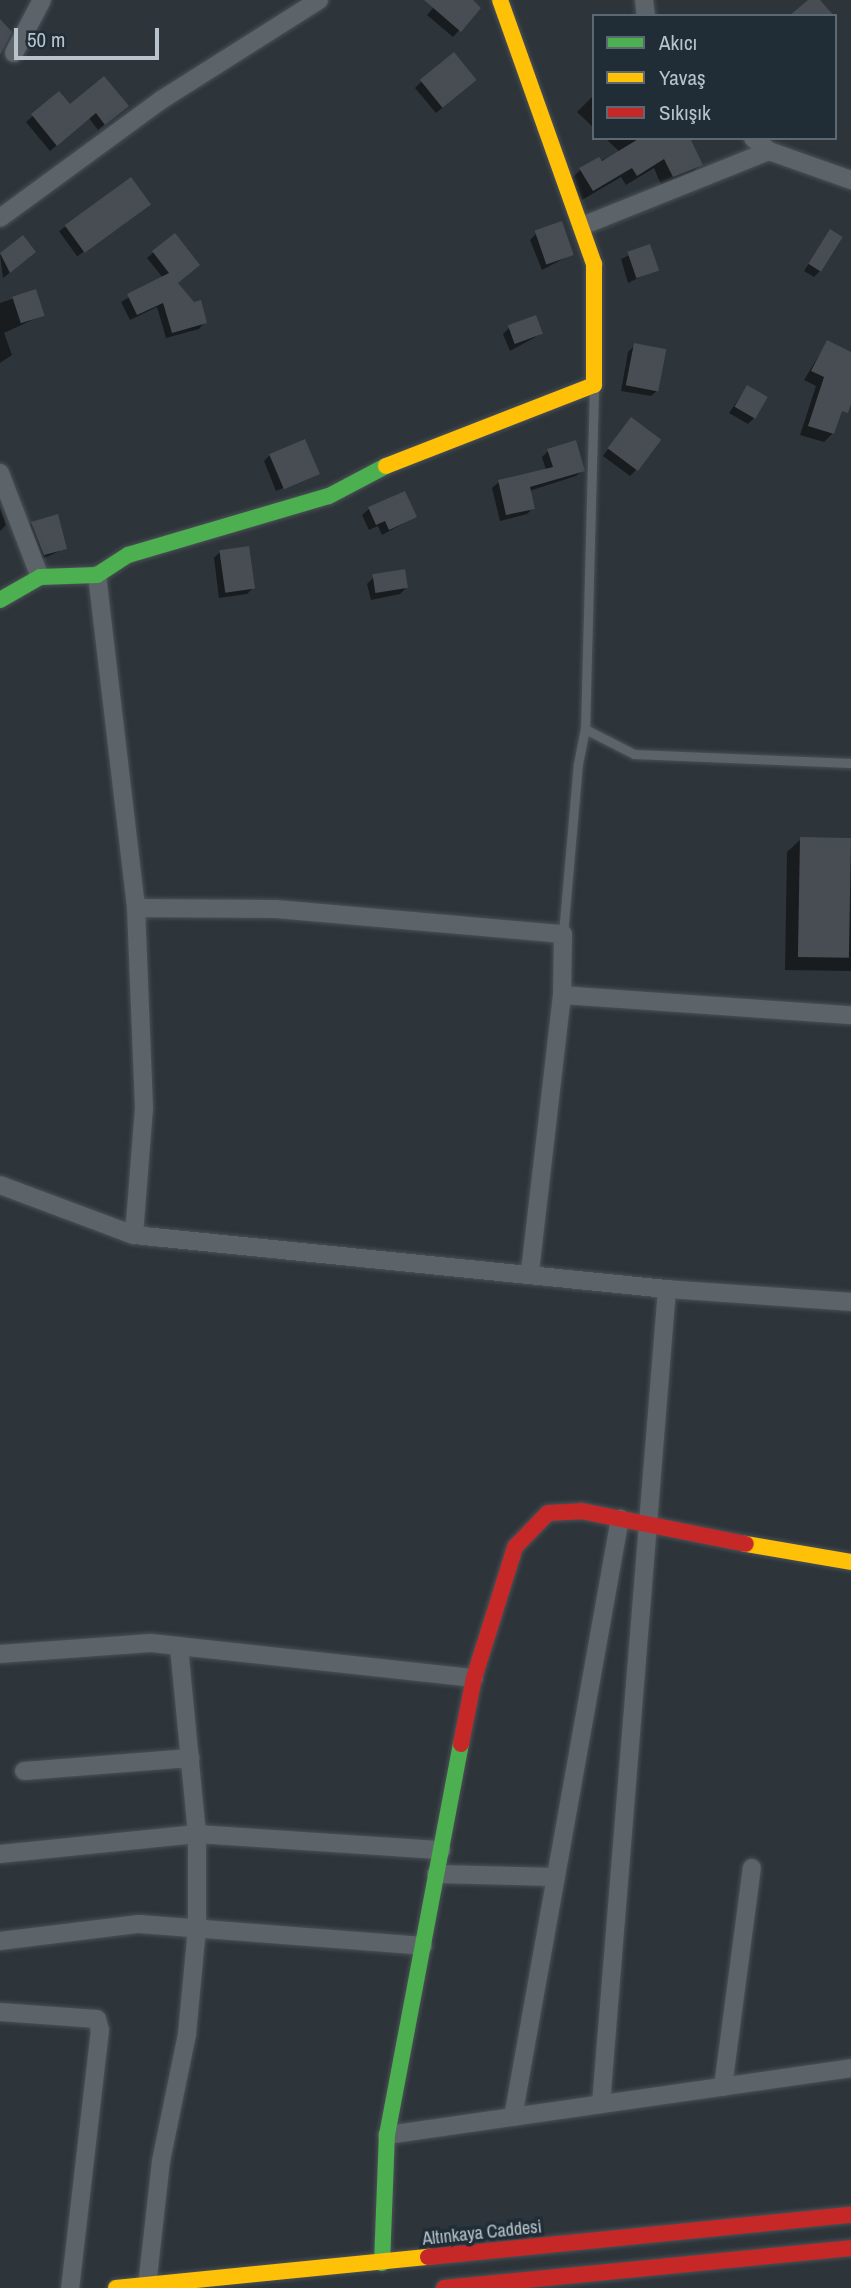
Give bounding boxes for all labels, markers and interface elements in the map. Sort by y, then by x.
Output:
scale bar [18,14,163,58]
legend [592,14,837,140]
text: 50 m [27,25,65,54]
text: Akıcı [659,28,697,57]
text: Yavaş [659,63,706,92]
text: Sıkışık [659,98,711,127]
street label: Altınkaya Caddesi [421,2216,543,2250]

